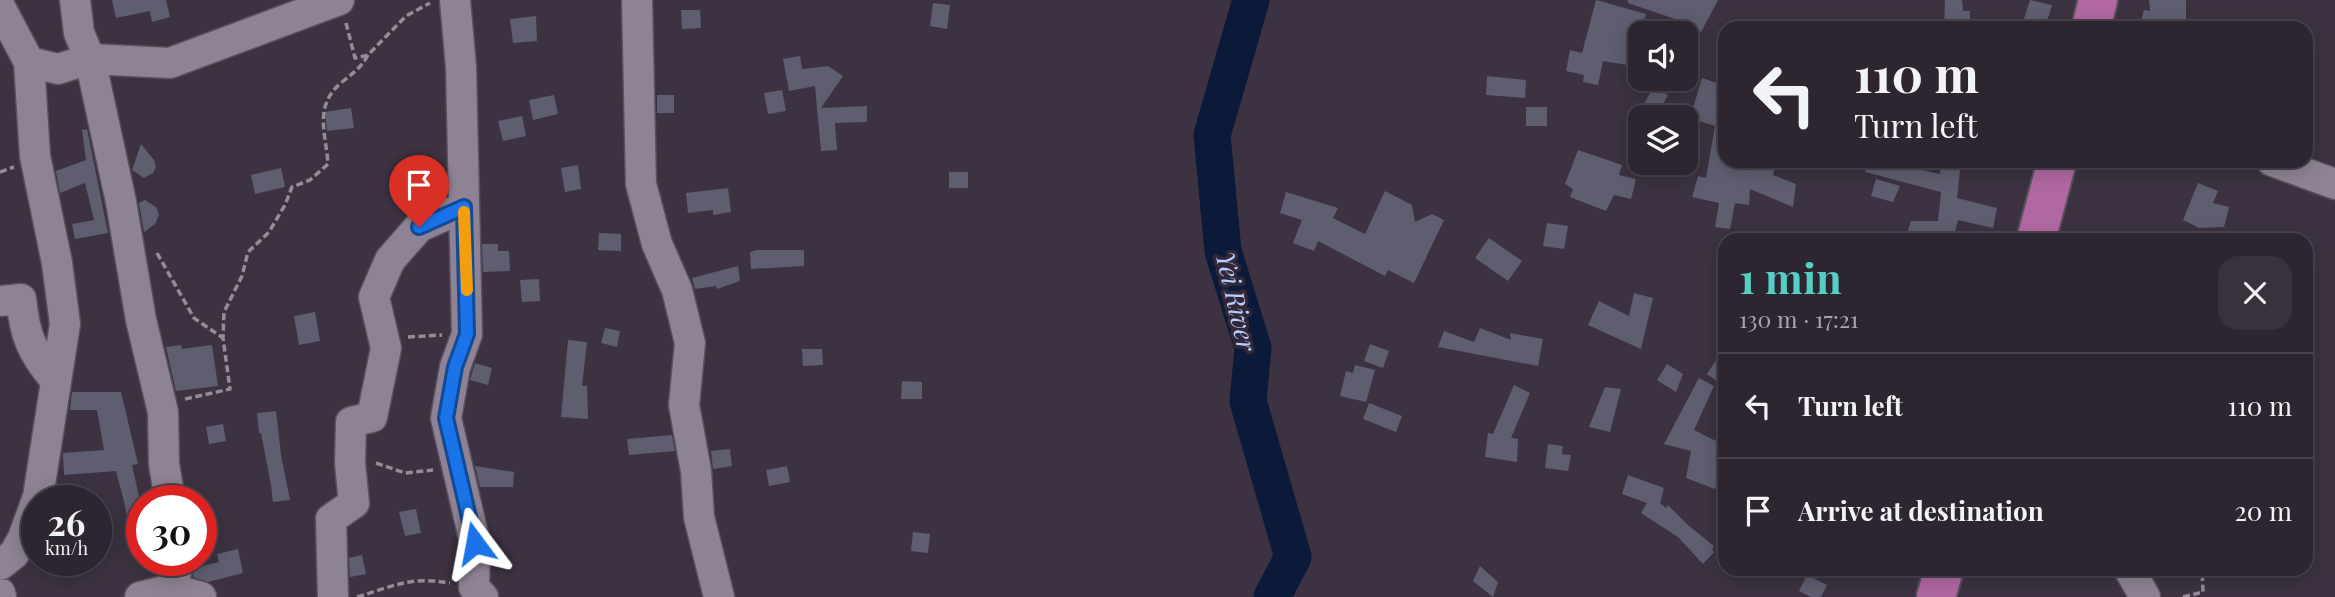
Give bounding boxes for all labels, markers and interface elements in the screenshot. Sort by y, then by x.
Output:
map controls [1628,21,1698,175]
button: sound [1628,21,1698,91]
text: 110 m [1854,40,1979,105]
icon: left [1739,49,1830,140]
text: Turn left [1854,103,1978,146]
button: layers [1628,105,1698,175]
pin [389,155,449,227]
icon: arrive [400,166,438,204]
water label: Yei River [1209,248,1266,355]
text: 1 min [1739,249,1842,305]
button: close [2218,256,2292,330]
text: 130 m · 17:21 [1739,303,1858,334]
icon: left [1739,387,1777,425]
text: Turn left [1798,388,1903,423]
text: 110 m [2228,388,2292,423]
speed limit sign: 30 [126,485,217,576]
icon: arrive [1739,492,1777,530]
text: Arrive at destination [1798,493,2044,528]
text: 20 m [2234,493,2292,528]
text: 26 [48,498,85,545]
position arrow [438,506,512,580]
text: km/h [45,536,88,560]

